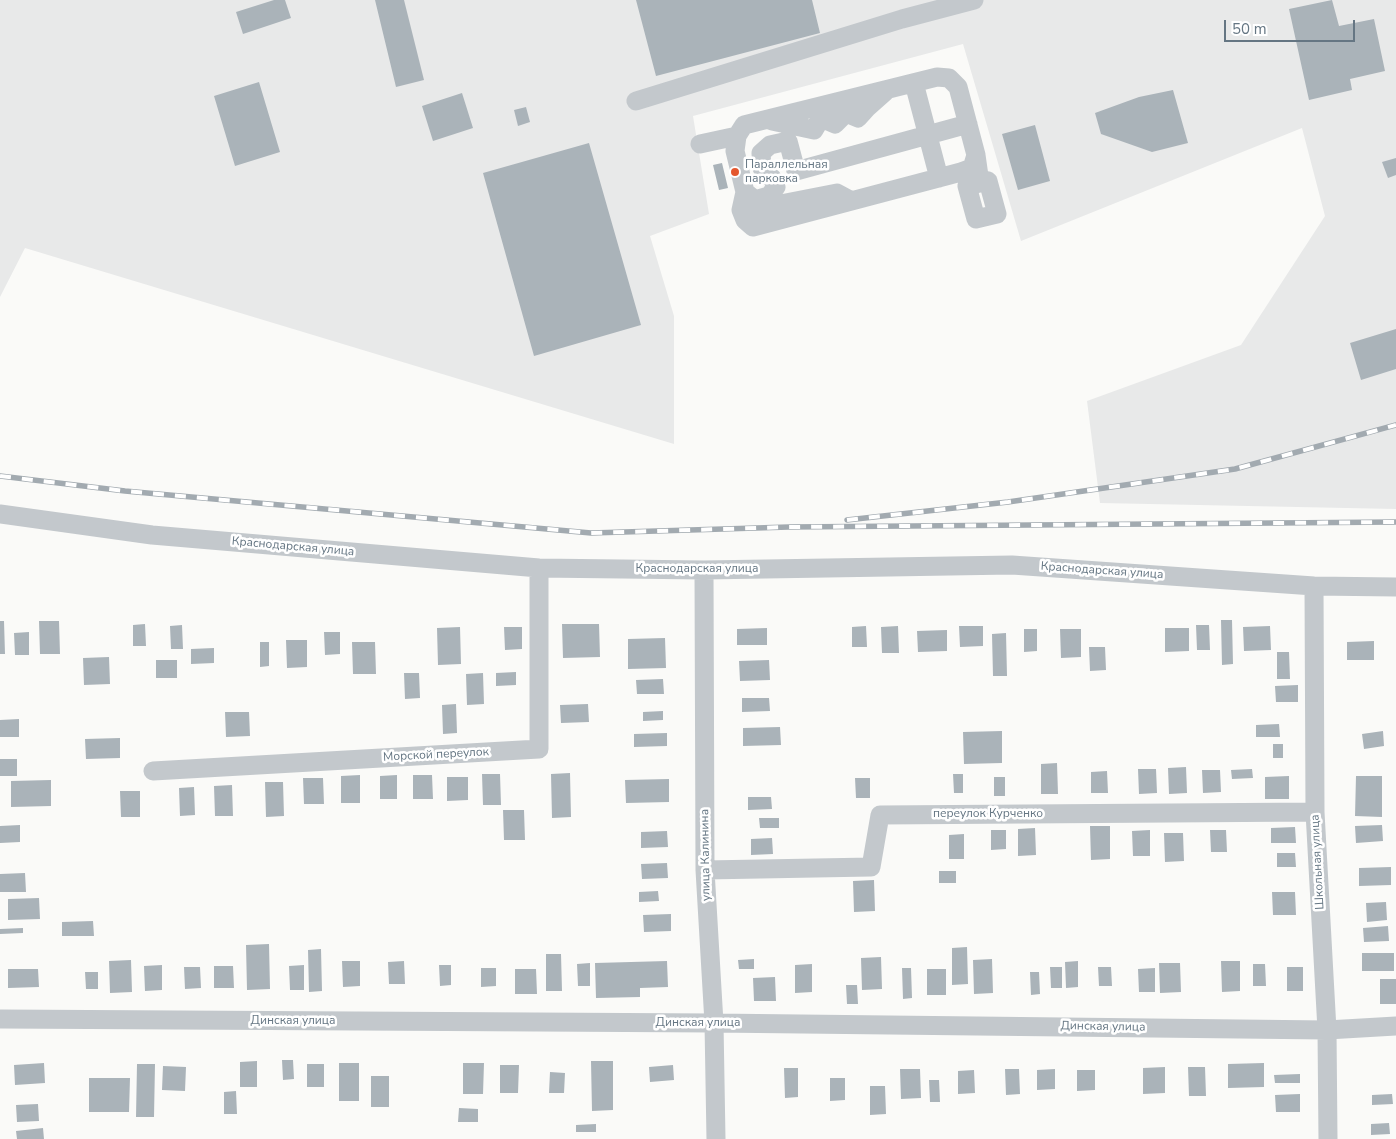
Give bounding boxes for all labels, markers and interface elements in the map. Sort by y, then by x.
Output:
scale bar [1226,10,1357,42]
text: 50 m [1232,19,1267,39]
place label: Параллельная парковка [745,158,828,186]
marker: Параллельная парковка [729,166,741,178]
street label: Краснодарская улица [231,534,355,560]
street label: Краснодарская улица [1040,560,1164,582]
street label: Краснодарская улица [636,562,758,576]
street label: Морской переулок [383,745,489,765]
street label: переулок Курченко [933,807,1043,821]
street label: улица Калинина [698,809,714,901]
street label: Школьная улица [1308,814,1328,910]
street label: Динская улица [251,1014,335,1028]
street label: Динская улица [656,1016,740,1030]
street label: Динская улица [1060,1019,1146,1035]

